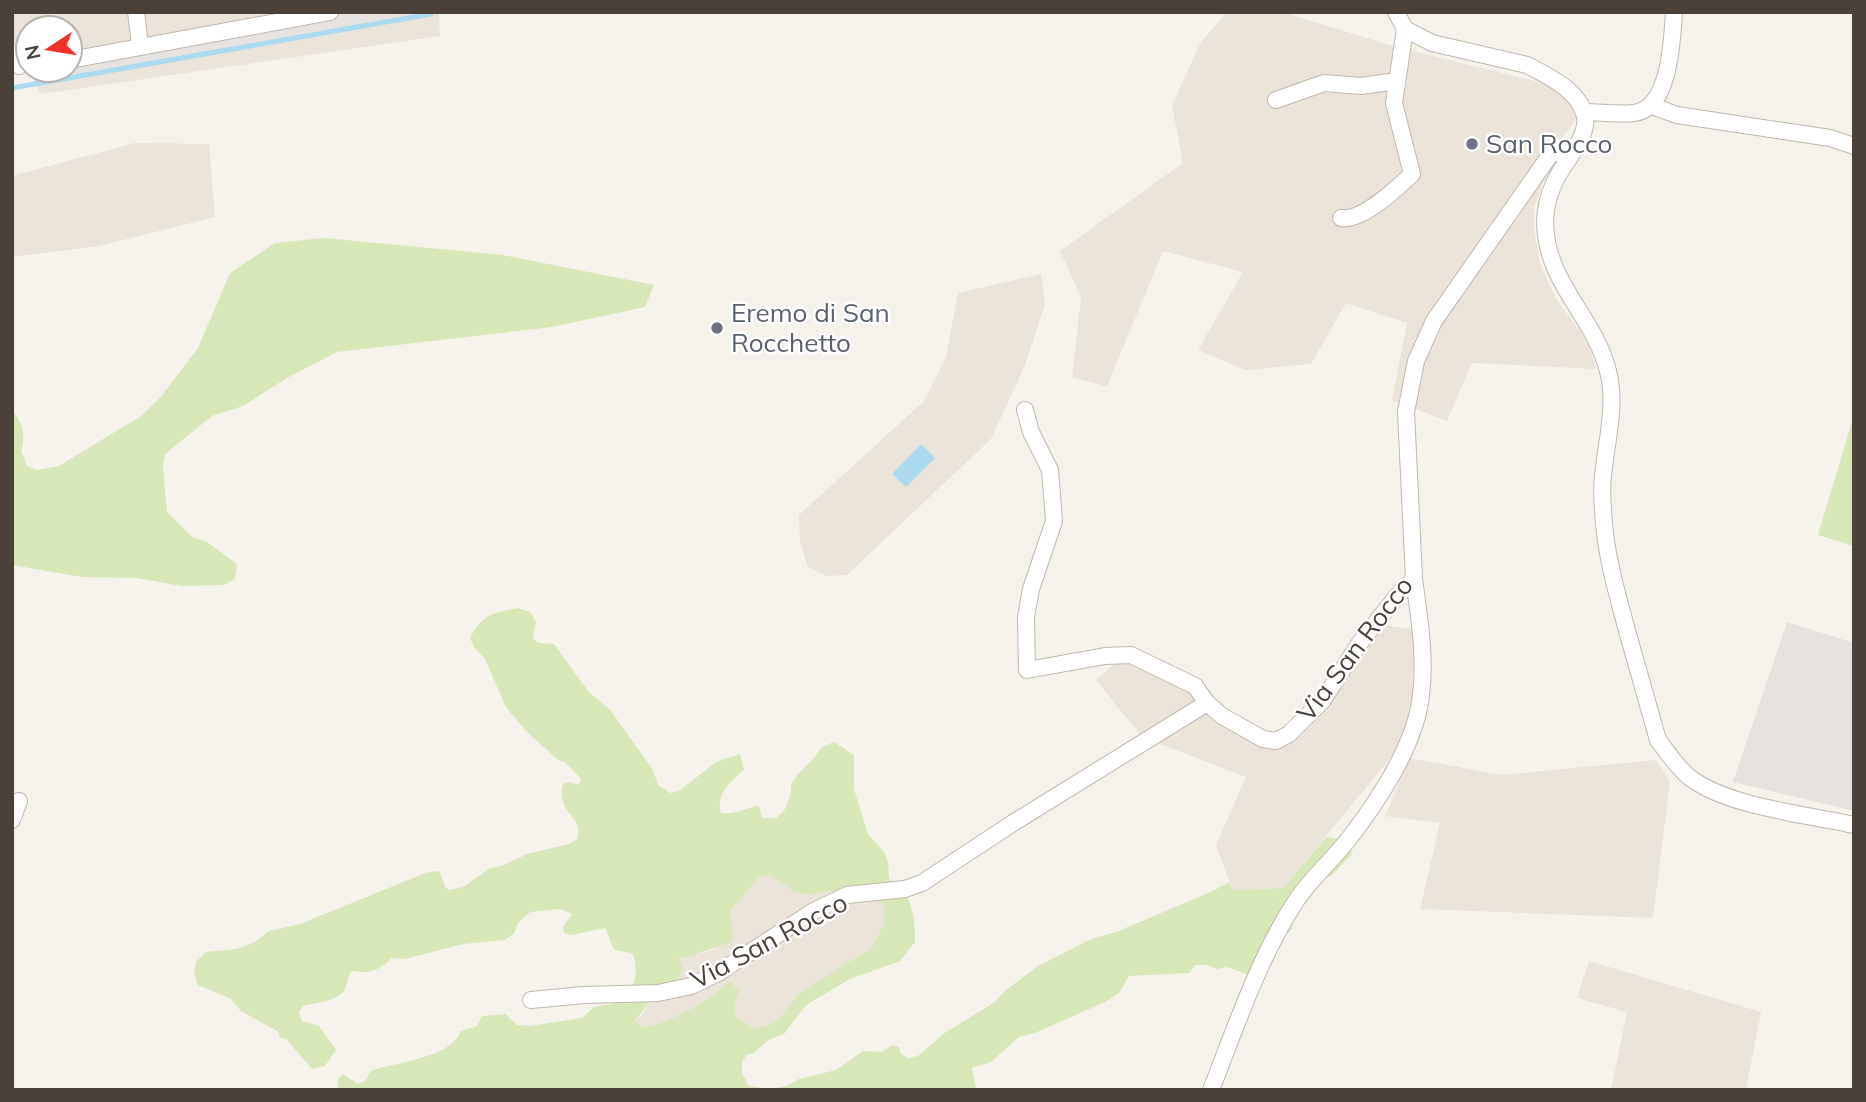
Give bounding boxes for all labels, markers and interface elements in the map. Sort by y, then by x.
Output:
north arrow [14,14,84,84]
text: N [19,43,46,62]
place label: San Rocco [1486,127,1612,160]
marker: San Rocco [1464,136,1480,152]
place label: Eremo di San Rocchetto [731,296,890,359]
marker: Eremo di San Rocchetto [709,320,725,336]
street label: Via San Rocco [1289,570,1420,728]
street label: Via San Rocco [685,885,853,996]

